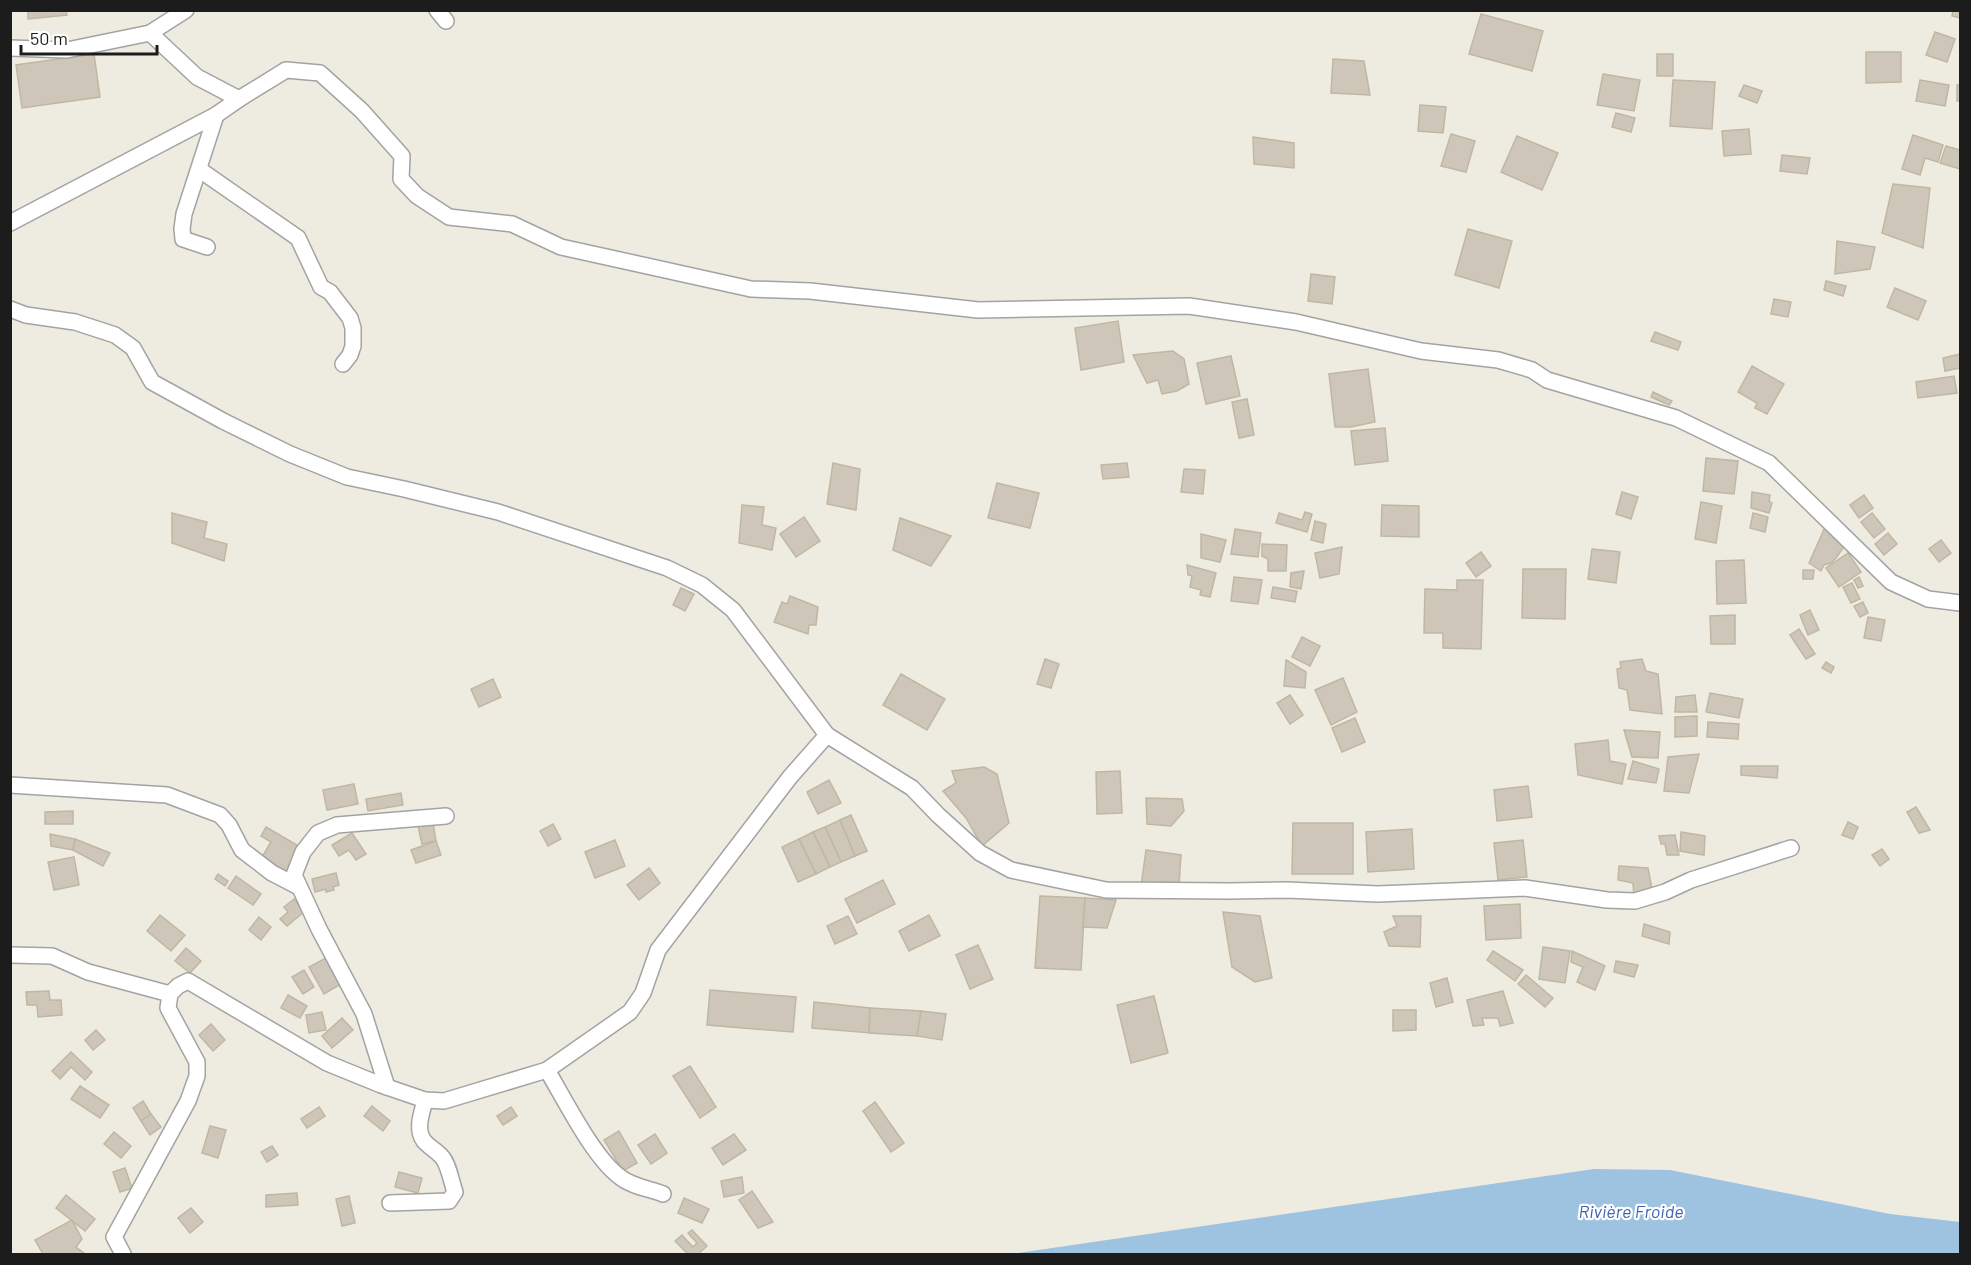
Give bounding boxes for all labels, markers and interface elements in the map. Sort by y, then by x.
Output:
scale bar [21,18,158,56]
text: 50 m [30,27,68,49]
water label: Rivière Froide [1578,1200,1684,1222]

